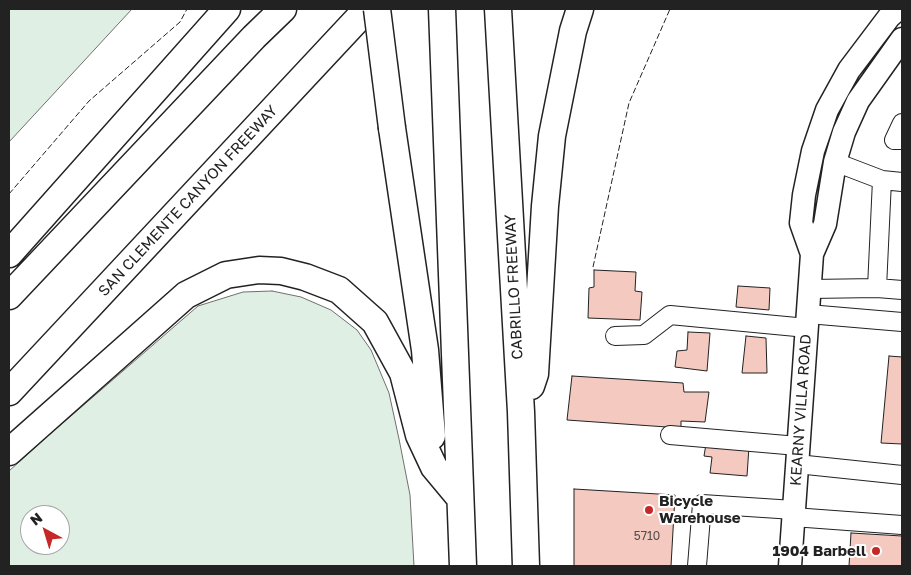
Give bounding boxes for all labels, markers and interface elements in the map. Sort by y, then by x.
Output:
street label: SAN CLEMENTE CANYON FREEWAY [95,102,281,300]
street label: CABRILLO FREEWAY [501,214,527,360]
street label: KEARNY VILLA ROAD [787,333,815,487]
place label: Bicycle Warehouse [659,492,741,527]
marker: Bicycle Warehouse [643,504,655,516]
north arrow [20,505,70,555]
text: N [26,509,45,529]
house number: 5710 [634,529,660,543]
place label: 1904 Barbell [773,542,866,560]
marker: 1904 Barbell [870,545,882,557]

